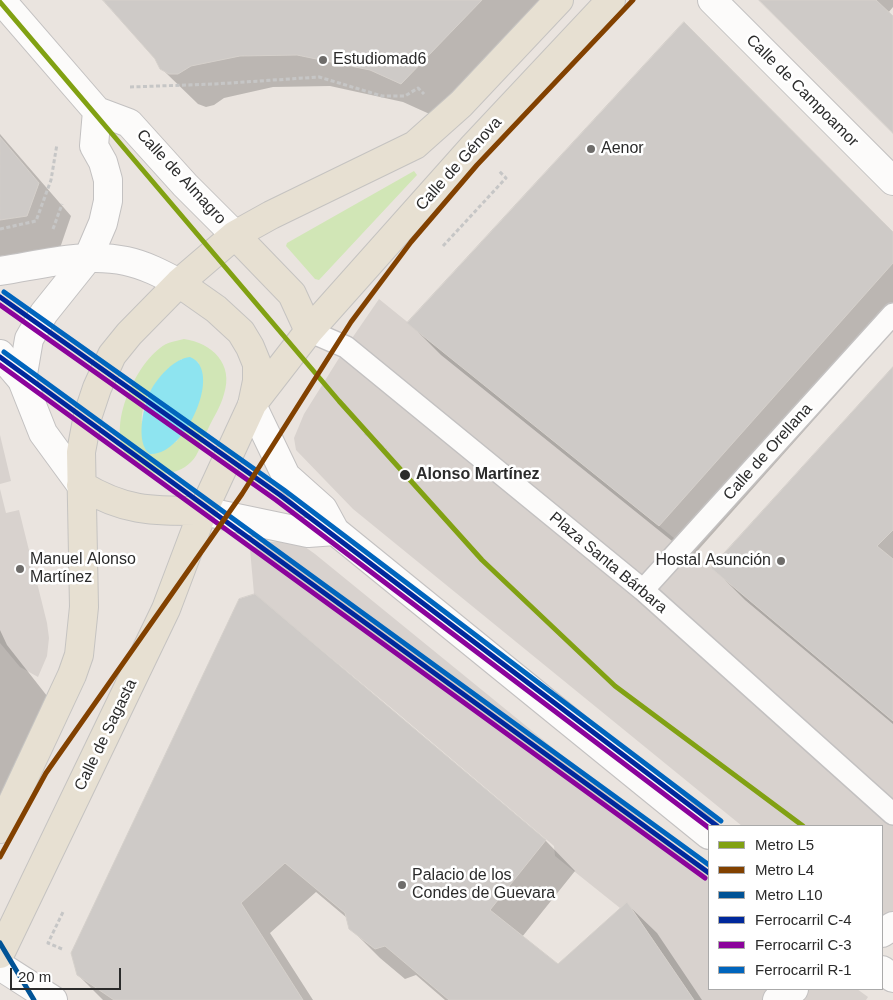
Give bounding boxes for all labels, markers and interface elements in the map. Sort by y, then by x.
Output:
street label: Calle de Campoamor [742,31,862,151]
place label: Estudiomad6 [333,50,426,70]
marker: Estudiomad6 [317,54,329,66]
street label: Calle de Génova [412,113,506,215]
street label: Calle de Almagro [132,126,230,228]
place label: Aenor [601,139,644,159]
marker: Aenor [585,143,597,155]
street label: Calle de Orellana [720,400,816,504]
place label: Alonso Martínez [416,465,540,485]
marker: Alonso Martínez [398,468,412,482]
street label: Plaza Santa Bárbara [545,508,671,618]
place label: Manuel Alonso Martínez [30,550,136,588]
place label: Hostal Asunción [655,551,771,571]
marker: Hostal Asunción [775,555,787,567]
marker: Manuel Alonso Martínez [14,563,26,575]
street label: Calle de Sagasta [71,676,141,794]
legend [708,825,883,990]
text: Metro L5 [755,836,814,853]
text: Metro L4 [755,861,814,878]
place label: Palacio de los Condes de Guevara [412,866,555,904]
marker: Palacio de los Condes de Guevara [396,879,408,891]
text: Metro L10 [755,886,823,903]
text: Ferrocarril C-4 [755,911,852,928]
text: Ferrocarril C-3 [755,936,852,953]
scale bar [12,958,124,990]
text: Ferrocarril R-1 [755,961,852,978]
text: 20 m [18,968,51,985]

